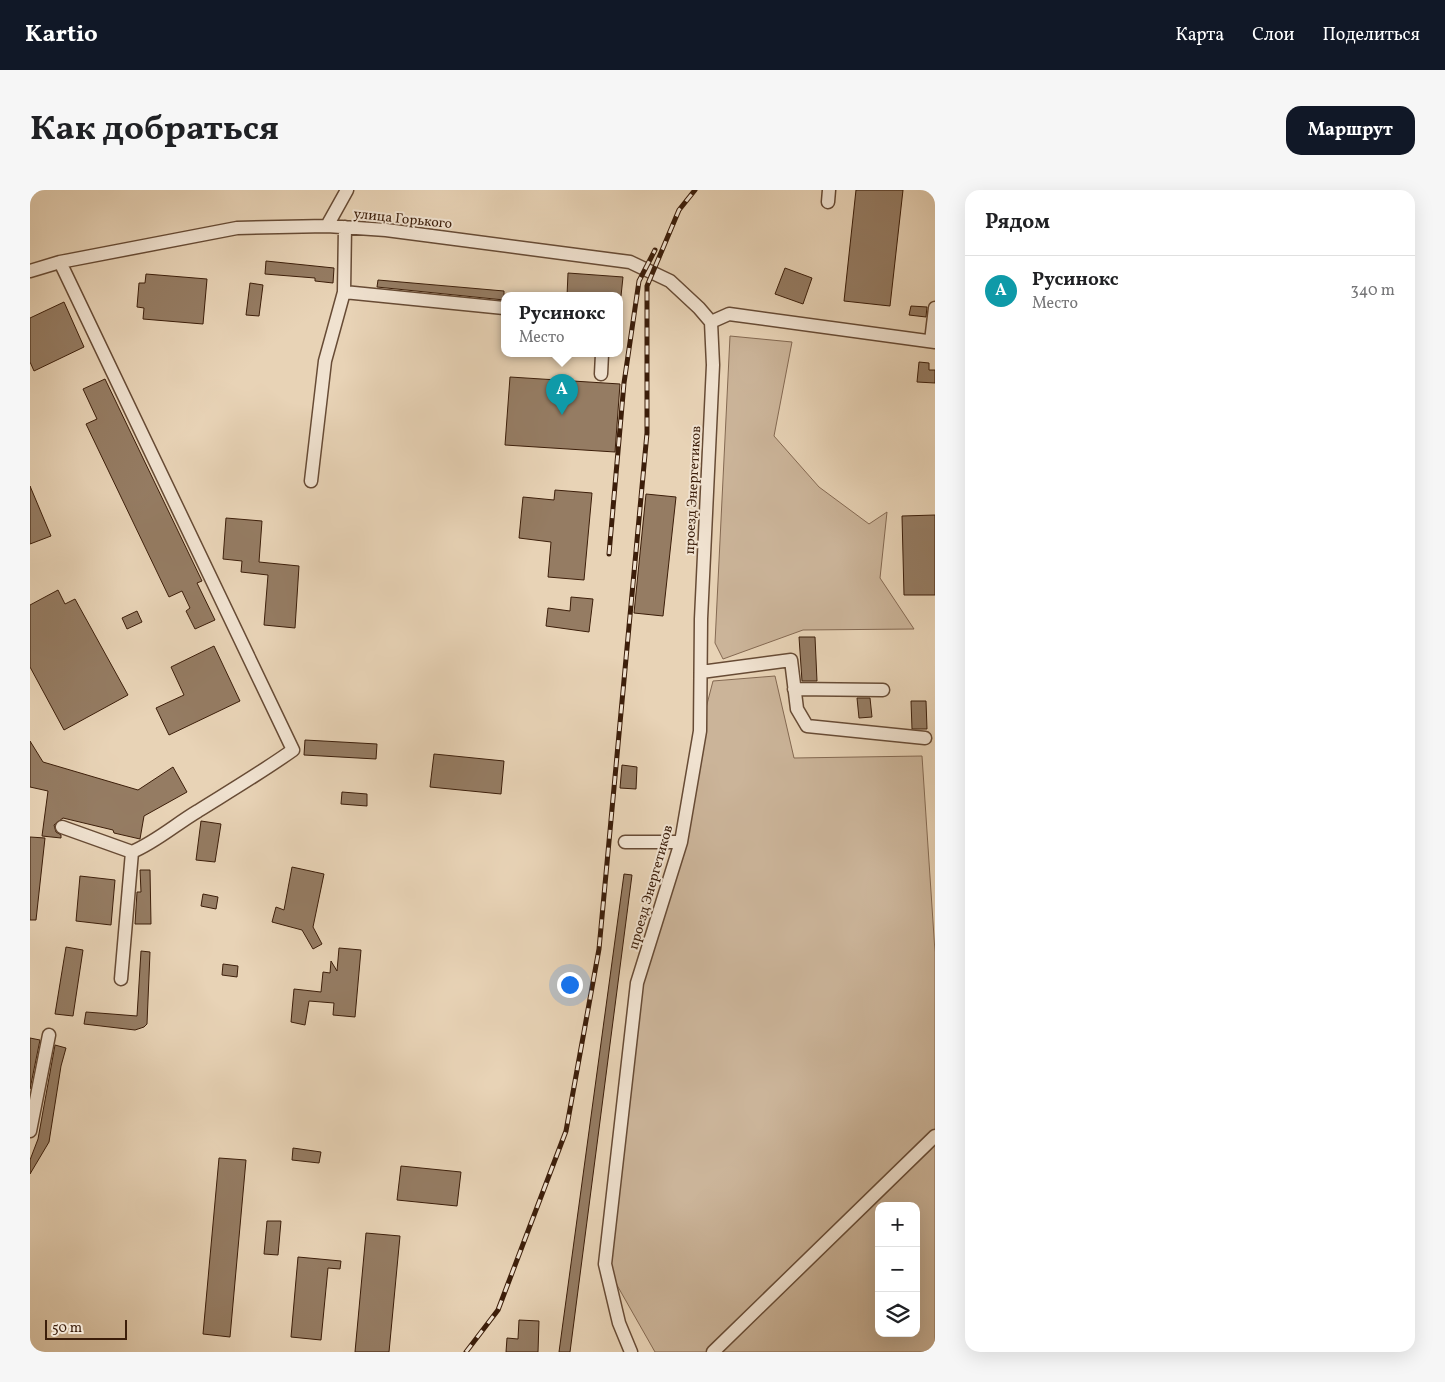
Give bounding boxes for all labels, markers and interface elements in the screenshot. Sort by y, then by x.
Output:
text: Kartio [25,18,98,52]
text: Карта [1176,23,1224,48]
text: Слои [1252,23,1294,48]
text: Поделиться [1322,23,1420,48]
text: Как добраться [30,106,279,154]
button: Маршрут [1286,106,1415,155]
street label: улица Горького [353,205,453,234]
text: Рядом [985,208,1050,237]
text: Русинокс [1032,267,1119,293]
text: A [995,280,1007,302]
text: 340 m [1351,280,1395,302]
popup [501,292,623,357]
text: Место [1032,293,1078,315]
text: Русинокс [519,301,605,327]
text: Место [519,327,565,349]
pin: A [546,374,578,415]
street label: проезд Энергетиков [681,425,706,555]
street label: проезд Энергетиков [625,823,678,952]
your location [557,972,583,998]
map controls [875,1202,920,1337]
button: + [875,1202,920,1247]
button: − [875,1247,920,1292]
button: layers [875,1292,920,1337]
scale bar [45,1317,128,1340]
text: 50 m [52,1319,82,1338]

